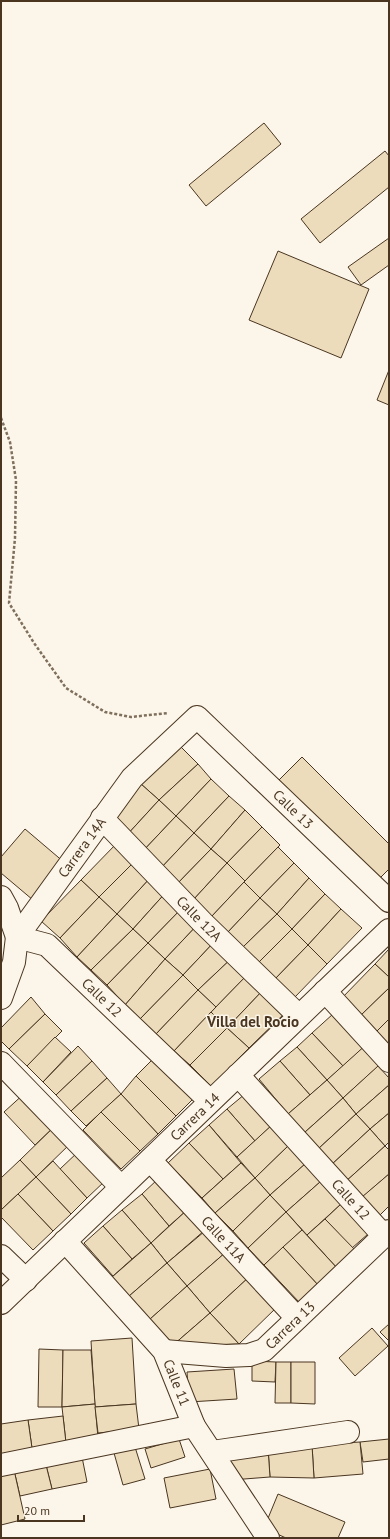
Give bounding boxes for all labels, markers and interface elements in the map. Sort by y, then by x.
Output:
street label: Calle 13 [269,786,317,833]
street label: Carrera 14A [54,813,110,881]
street label: Calle 12A [173,892,226,946]
street label: Calle 12 [78,974,126,1021]
district label: Villa del Rocio [206,1012,299,1031]
street label: Carrera 14 [166,1088,224,1145]
street label: Calle 12 [328,1175,374,1224]
street label: Calle 11A [197,1212,250,1267]
street label: Carrera 13 [261,1297,319,1353]
street label: Calle 11 [159,1356,194,1409]
scale bar [18,1497,84,1523]
text: 20 m [24,1503,50,1518]

